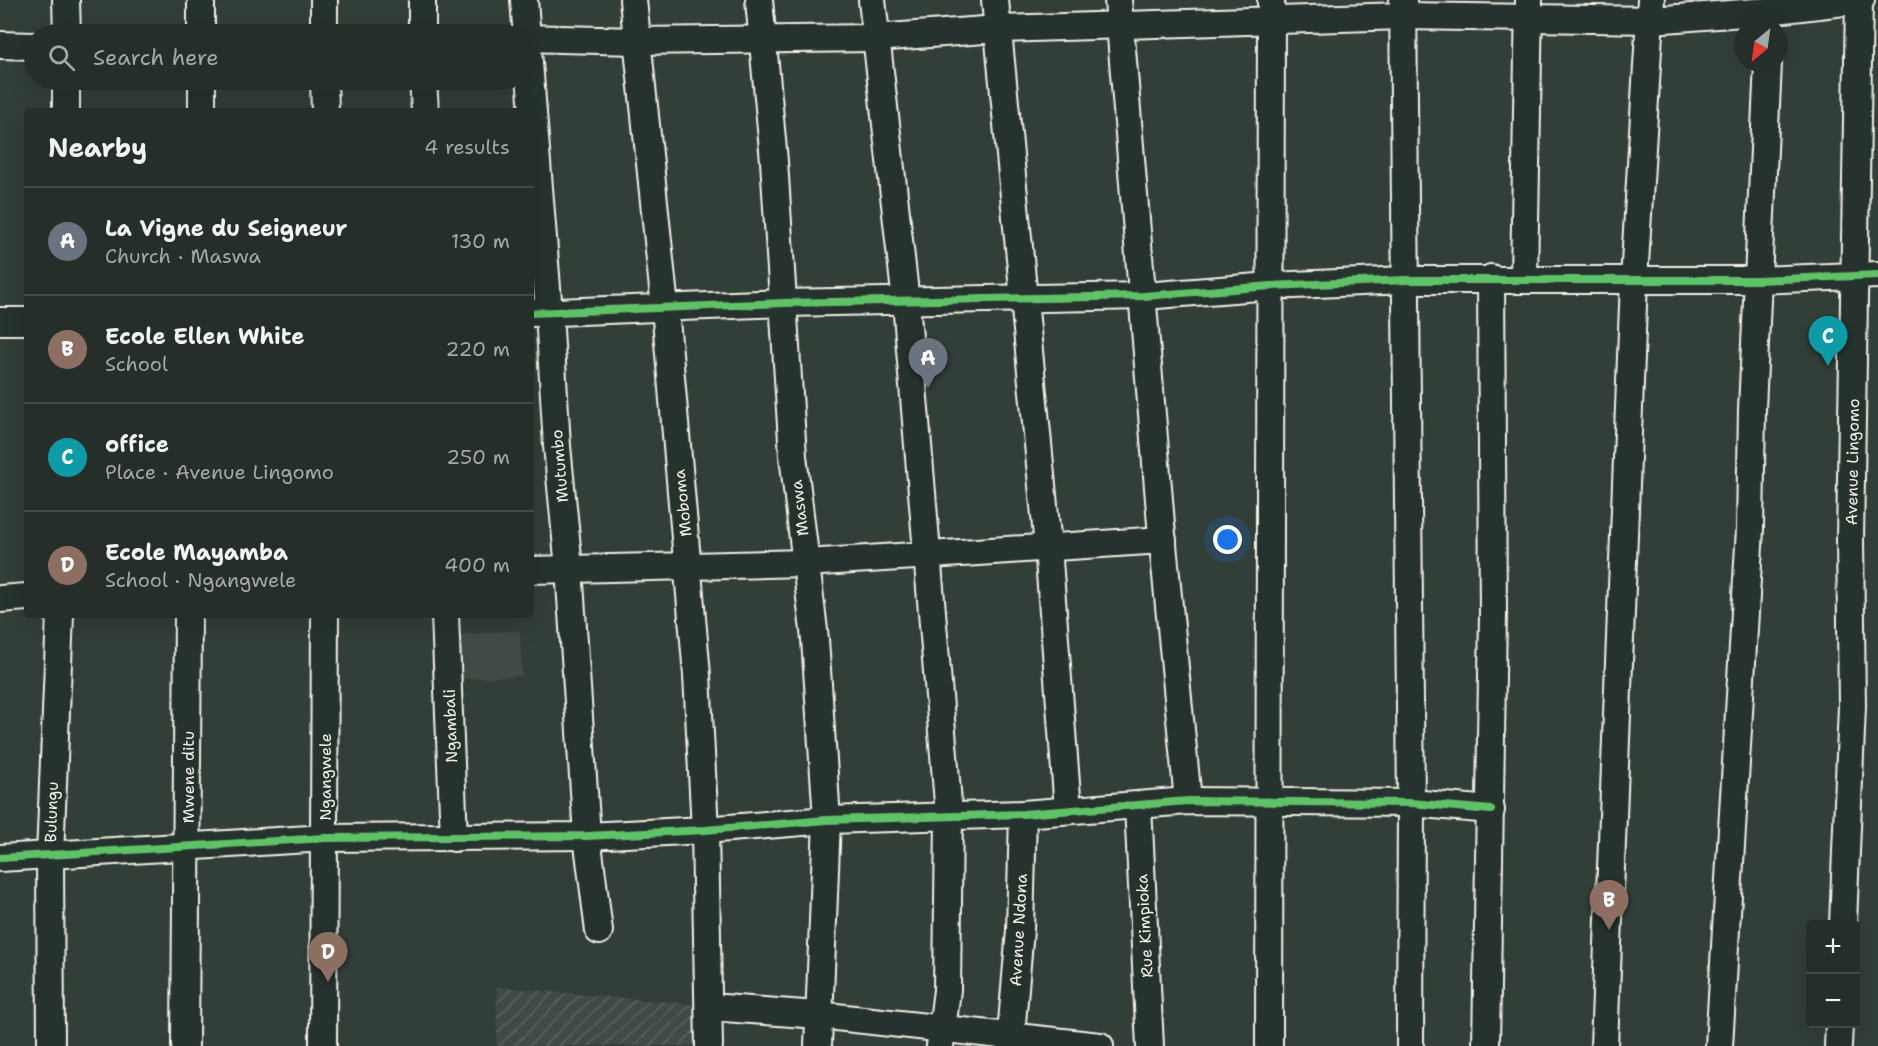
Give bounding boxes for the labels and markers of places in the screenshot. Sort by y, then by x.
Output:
pin: C [1808,316,1848,366]
pin: A [908,338,948,388]
pin: B [1590,880,1628,930]
pin: D [308,932,348,982]

